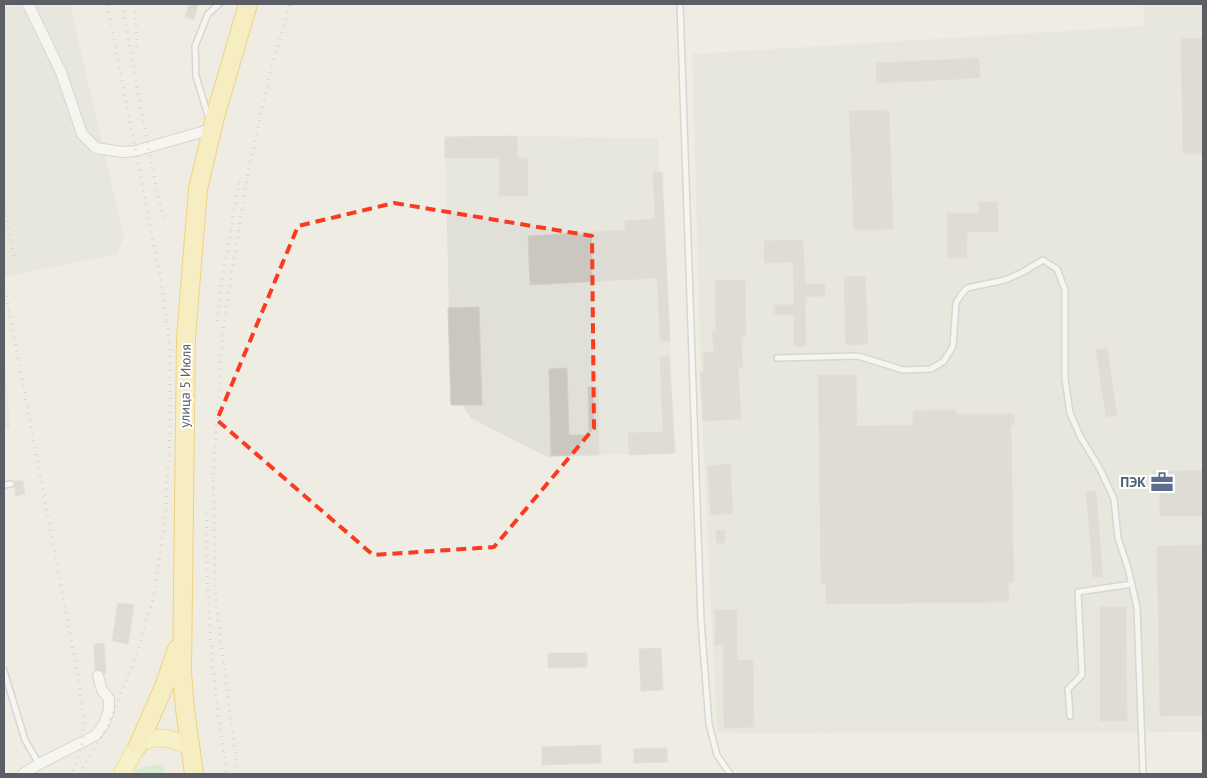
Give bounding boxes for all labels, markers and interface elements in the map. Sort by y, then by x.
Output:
street label: улица 5 Июля [175,344,195,428]
office icon: ПЭК [1149,469,1175,495]
place label: ПЭК [1120,473,1146,491]

